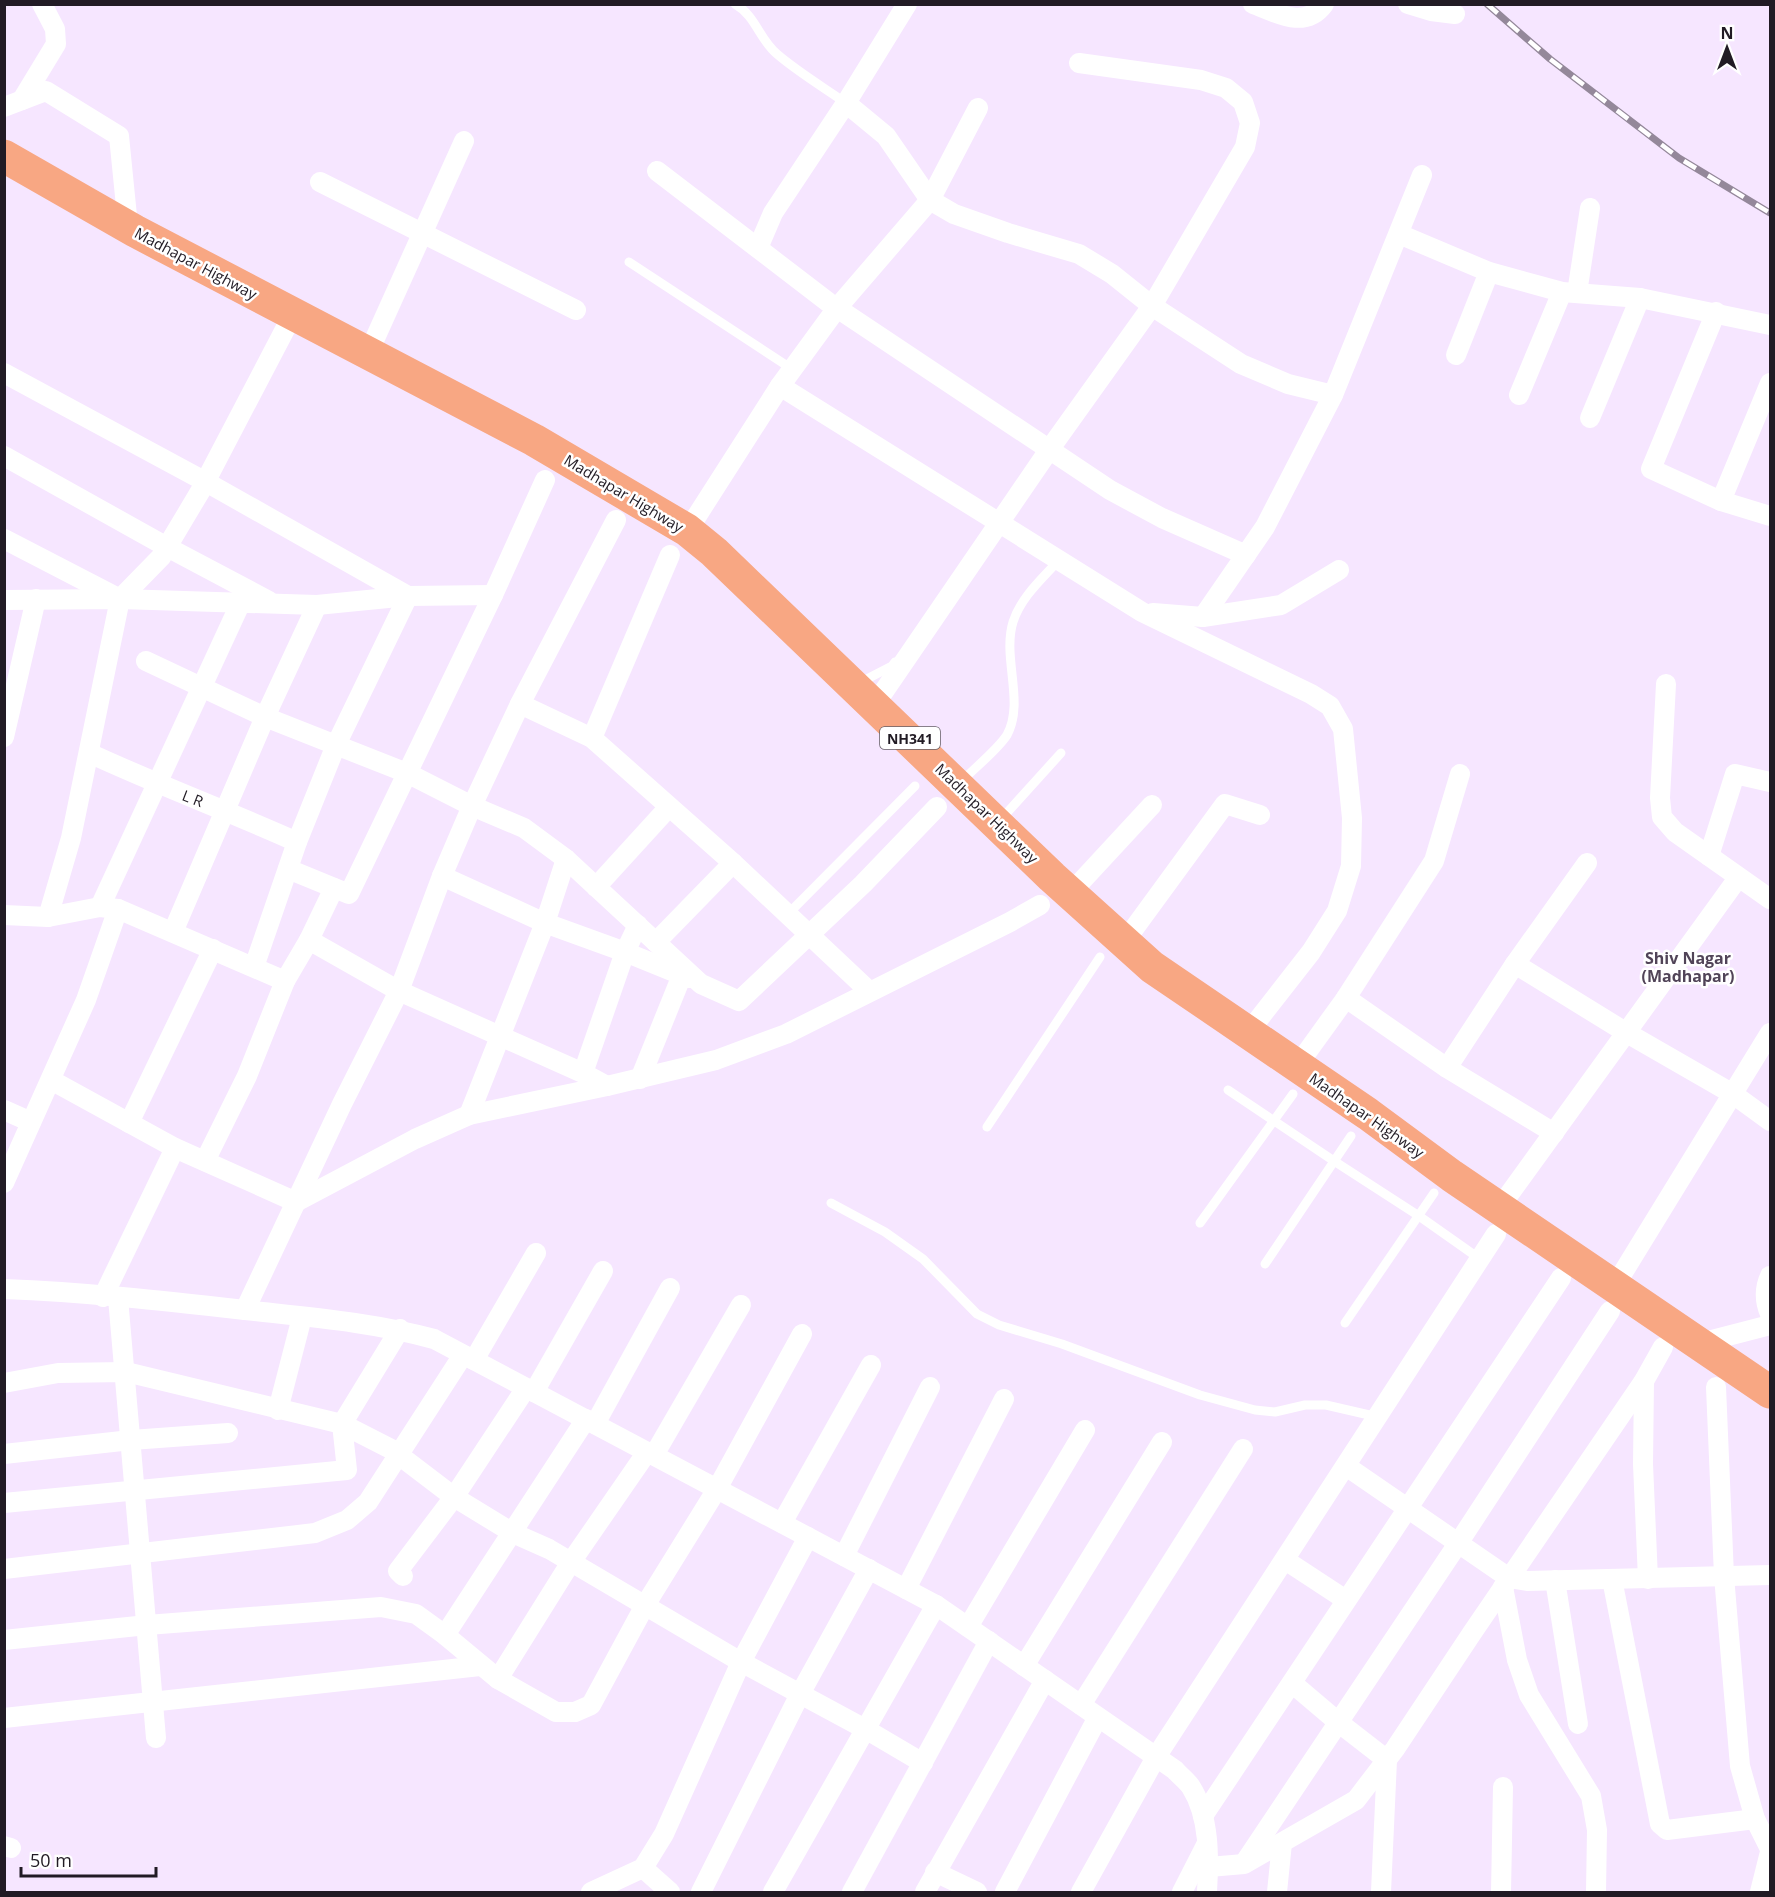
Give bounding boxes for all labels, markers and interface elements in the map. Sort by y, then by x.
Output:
north arrow [1697,18,1757,78]
text: N [1720,22,1734,44]
street label: Madhapar Highway [131,222,261,304]
street label: Madhapar Highway [561,449,688,537]
road number: NH341 [880,727,940,749]
street label: Madhapar Highway [931,759,1043,868]
street label: L R [180,785,207,811]
district label: Shiv Nagar (Madhapar) [1642,947,1734,987]
street label: Madhapar Highway [1306,1068,1429,1162]
scale bar [21,1840,156,1878]
text: 50 m [30,1848,72,1872]

